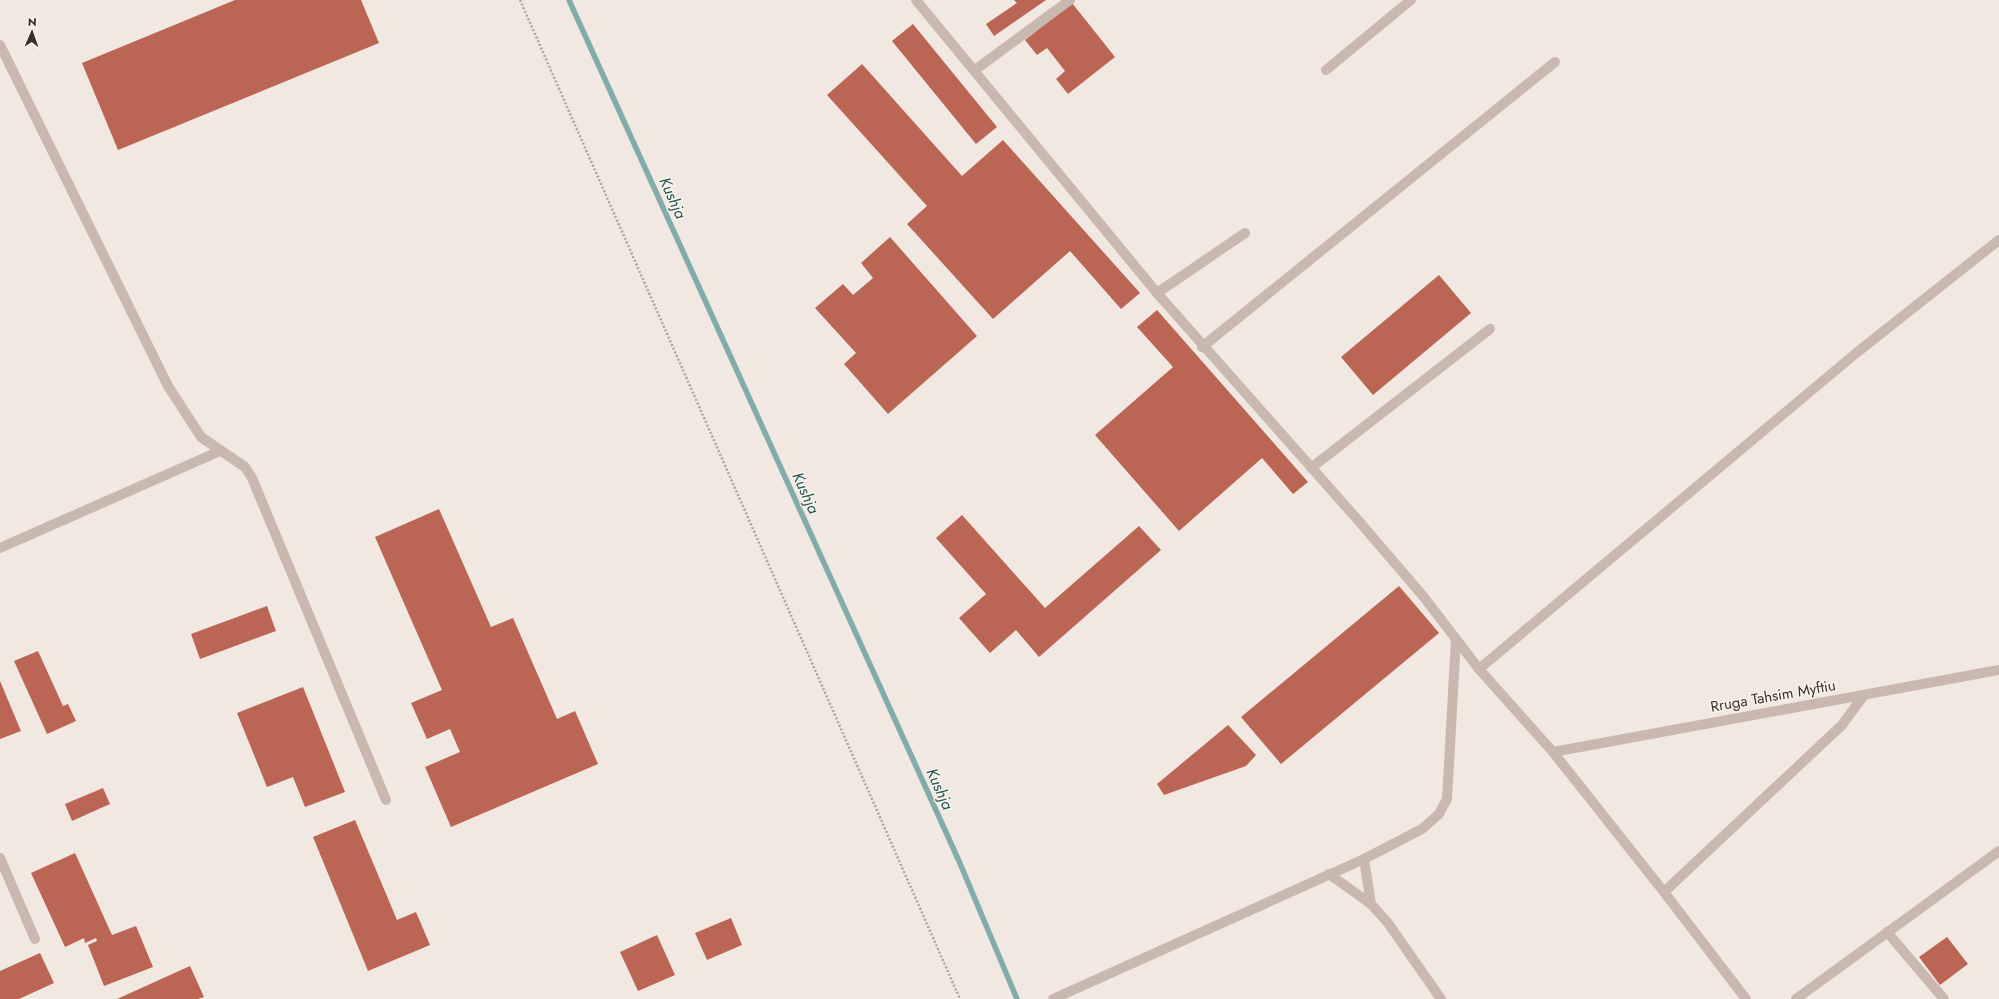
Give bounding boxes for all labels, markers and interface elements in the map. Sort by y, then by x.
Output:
north arrow [12,12,52,52]
text: N [28,14,37,30]
water label: Kushja [654,173,692,223]
water label: Kushja [787,468,825,518]
street label: Rruga Tahsim Myftiu [1709,674,1837,718]
water label: Kushja [921,764,959,814]

